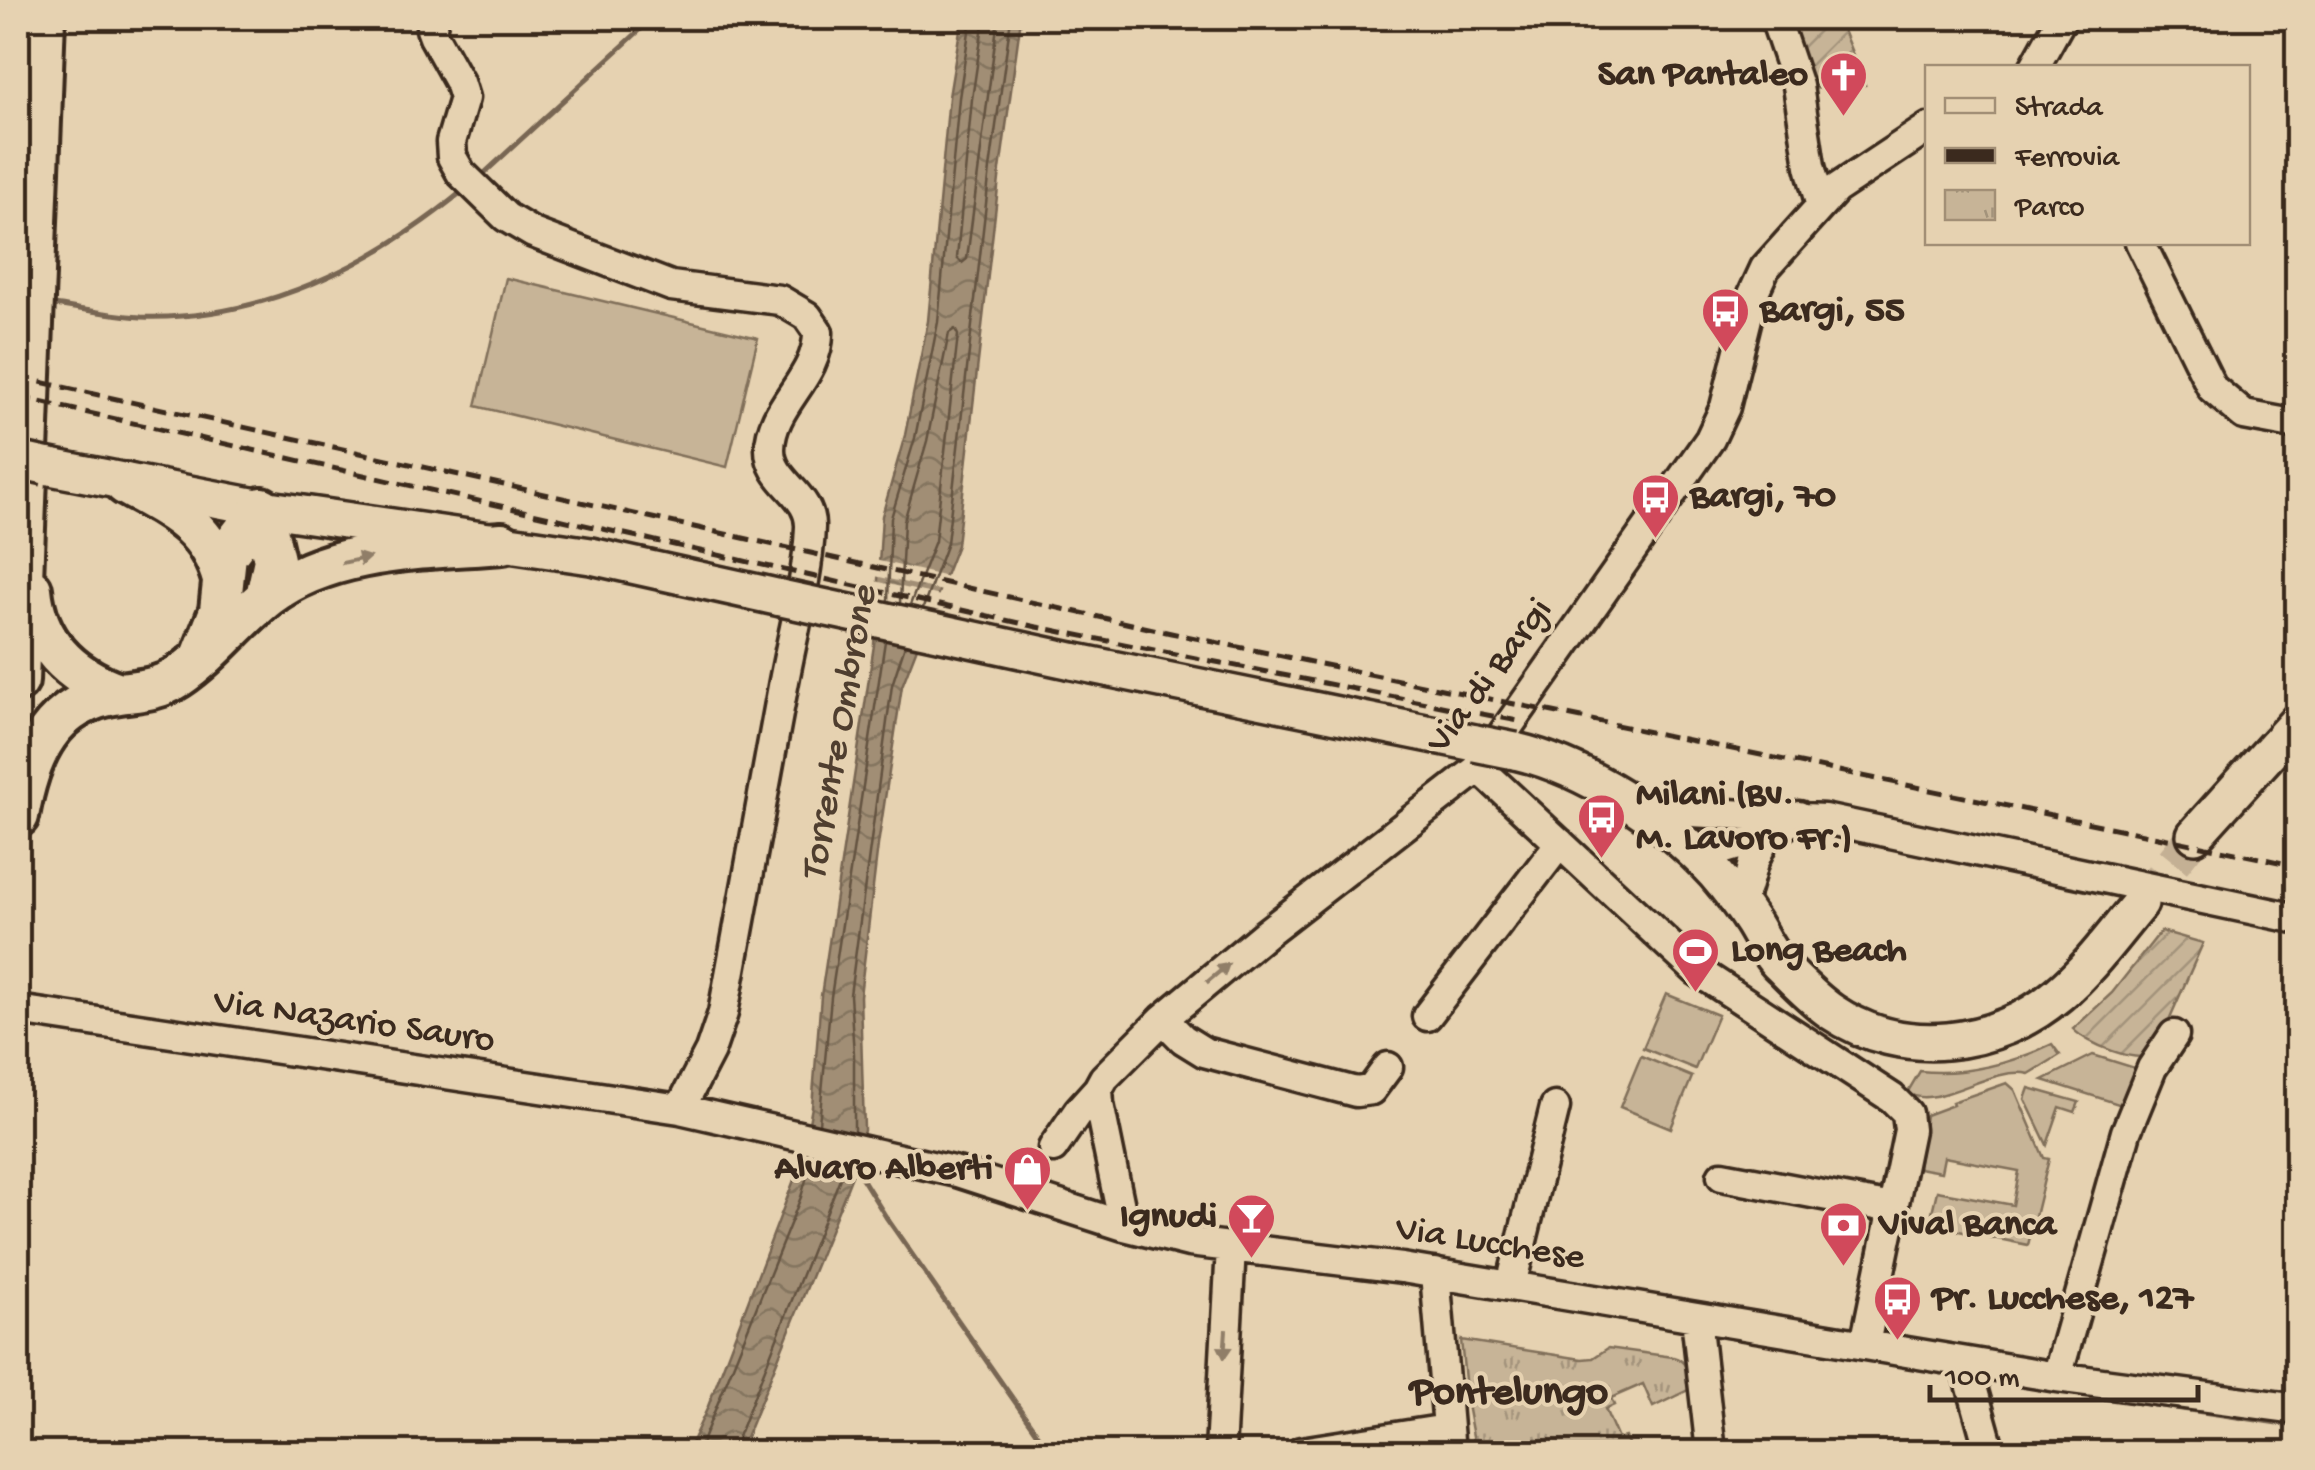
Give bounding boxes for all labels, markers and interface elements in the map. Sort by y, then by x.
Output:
church icon: San Pantaleo [1817,50,1869,118]
place label: San Pantaleo [1598,54,1808,98]
legend [1925,65,2250,245]
text: Strada [2015,92,2104,127]
text: Ferrovia [2014,142,2120,177]
text: Parco [2014,192,2085,227]
bus stop icon: Bargi, 55 [1699,286,1751,354]
place label: Bargi, 55 [1758,290,1905,334]
bus stop icon: Bargi, 70 [1629,472,1681,540]
place label: Bargi, 70 [1688,476,1837,520]
one-way arrow [341,552,372,567]
water label: Torrente Ombrone [792,581,890,885]
street label: Via di Bargi [1418,591,1564,764]
place label: Milani (Bv. M. Lavoro Fr.) [1636,774,1853,862]
bus stop icon: Milani (Bv. M. Lavoro Fr.) [1575,792,1627,860]
sports icon: Long Beach [1670,926,1722,994]
place label: Long Beach [1731,930,1907,974]
one-way arrow [1206,963,1231,984]
street label: Via Nazario Sauro [210,981,497,1065]
shop icon: Alvaro Alberti [1002,1144,1054,1212]
place label: Alvaro Alberti [774,1148,993,1192]
bar icon: Ignudi [1226,1192,1278,1260]
place label: Ignudi [1120,1196,1217,1240]
bank icon: Vival Banca [1818,1200,1870,1268]
place label: Vival Banca [1877,1204,2058,1248]
street label: Via Lucchese [1391,1208,1588,1282]
bus stop icon: Pr. Lucchese, 127 [1871,1274,1923,1342]
place label: Pr. Lucchese, 127 [1930,1278,2195,1322]
one-way arrow [1217,1329,1233,1361]
scale bar [1930,1340,2198,1402]
text: 100 m [1944,1362,2020,1397]
district label: Pontelungo [1408,1370,1608,1419]

